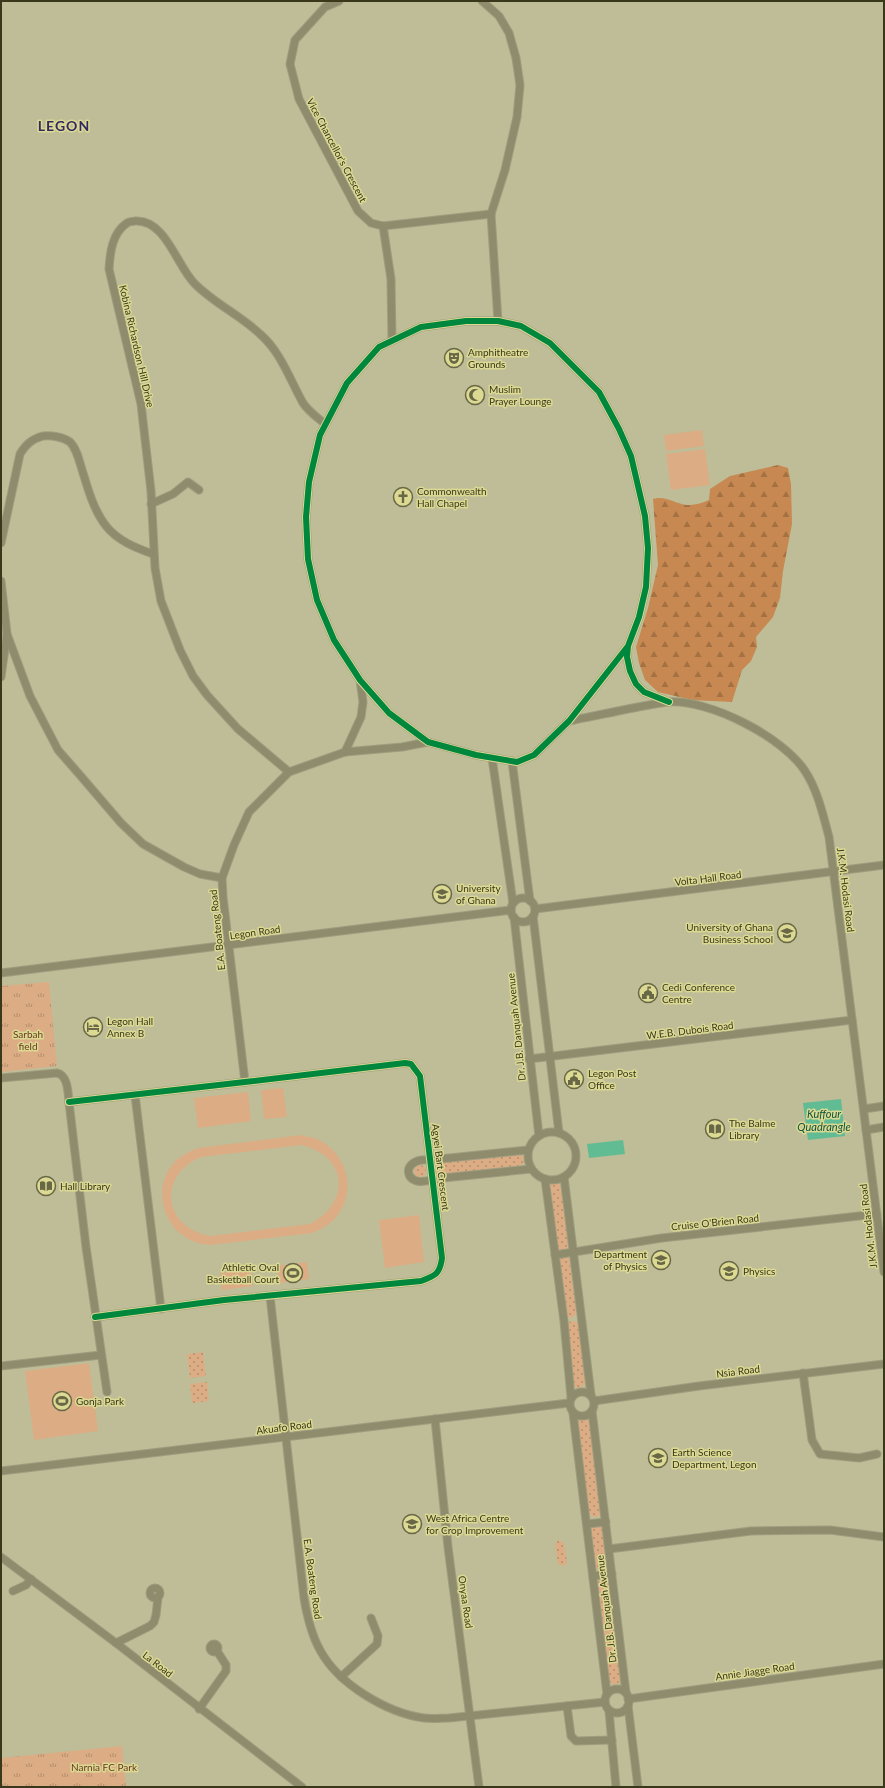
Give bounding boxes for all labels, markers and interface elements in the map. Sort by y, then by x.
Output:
street label: Vice Chancellor's Crescent [304,96,370,204]
district label: LEGON [38,117,90,134]
street label: Kobina Richardson Hill Drive [117,284,157,408]
place label: Amphitheatre Grounds [468,346,528,370]
theatre icon: Amphitheatre Grounds [443,347,465,369]
place label: Muslim Prayer Lounge [489,383,552,407]
mosque icon: Muslim Prayer Lounge [464,384,486,406]
place label: Commonwealth Hall Chapel [417,485,487,509]
church icon: Commonwealth Hall Chapel [392,486,414,508]
street label: J.K.M. Hodasi Road [835,847,857,933]
street label: Volta Hall Road [674,868,742,888]
place label: University of Ghana [456,882,501,906]
school or university icon: University of Ghana [431,883,453,905]
street label: E.A. Boateng Road [207,889,227,971]
place label: University of Ghana Business School [686,921,773,945]
street label: Legon Road [229,922,281,942]
school or university icon: University of Ghana Business School [776,922,798,944]
street label: Dr. J.B. Danquah Avenue [504,972,528,1082]
place label: Cedi Conference Centre [662,981,735,1005]
public building icon: Cedi Conference Centre [637,982,659,1004]
place label: Legon Hall Annex B [107,1015,153,1039]
hotel icon: Legon Hall Annex B [82,1016,104,1038]
street label: W.E.B. Dubois Road [646,1019,734,1041]
park label: Sarbah field [13,1028,43,1052]
place label: Legon Post Office [588,1067,637,1091]
public building icon: Legon Post Office [563,1068,585,1090]
water label: Kuffour Quadrangle [797,1107,851,1133]
place label: The Balme Library [729,1117,775,1141]
library icon: The Balme Library [704,1118,726,1140]
street label: Agyei Bart Crescent [430,1123,452,1211]
library icon: Hall Library [35,1175,57,1197]
place label: Hall Library [60,1180,111,1192]
street label: J.K.M. Hodasi Road [857,1183,879,1269]
street label: Cruise O'Brien Road [670,1211,760,1233]
place label: Department of Physics [594,1248,647,1272]
school or university icon: Department of Physics [650,1249,672,1271]
school or university icon: Physics [718,1260,740,1282]
place label: Athletic Oval Basketball Court [207,1261,279,1285]
sports icon: Athletic Oval Basketball Court [282,1262,304,1284]
place label: Physics [743,1265,775,1277]
street label: Nsia Road [715,1362,761,1380]
sports icon: Gonja Park [51,1390,73,1412]
place label: Gonja Park [76,1395,125,1407]
street label: Akuafo Road [255,1418,313,1436]
place label: Earth Science Department, Legon [672,1446,756,1470]
school or university icon: Earth Science Department, Legon [647,1447,669,1469]
place label: West Africa Centre for Crop Improvement [426,1512,524,1536]
school or university icon: West Africa Centre for Crop Improvement [401,1513,423,1535]
street label: E.A. Boateng Road [301,1538,325,1620]
street label: Dr. J.B. Danquah Avenue [593,1555,619,1663]
street label: Onyaa Road [456,1575,476,1629]
street label: La Road [141,1649,175,1679]
street label: Annie Jiagge Road [715,1660,795,1682]
park label: Narnia FC Park [71,1761,138,1773]

